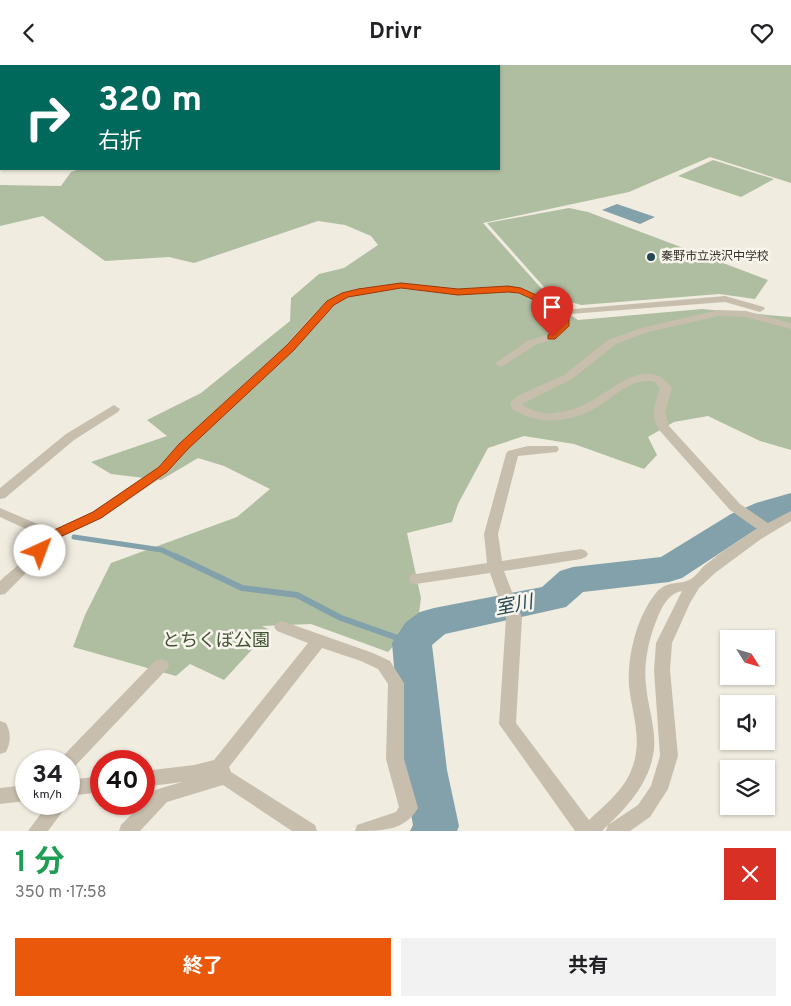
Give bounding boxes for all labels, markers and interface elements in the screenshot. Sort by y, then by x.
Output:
icon: back [15,19,43,47]
text: Drivr [369,19,422,46]
icon: heart [748,19,776,47]
text: 320 m [98,79,202,123]
icon: right [15,85,80,150]
text: 右折 [98,129,142,156]
place label: 秦野市立渋沢中学校 [661,249,769,265]
marker: 秦野市立渋沢中学校 [645,251,657,263]
pin [531,286,573,337]
icon: arrive [538,293,566,321]
position arrow [13,524,65,576]
water label: 室川 [493,590,537,621]
park label: とちくぼ公園 [162,630,270,653]
north arrow [720,630,775,685]
map controls [720,630,775,815]
button: sound [720,695,775,750]
speed limit sign: 40 [90,750,155,815]
text: 34 [32,760,63,792]
button: layers [720,760,775,815]
text: km/h [33,787,62,803]
text: 1 分 [15,845,65,882]
button: close [724,848,776,900]
text: 350 m · 17:58 [15,883,107,903]
button: 終了 [15,938,391,996]
button: 共有 [401,938,776,996]

